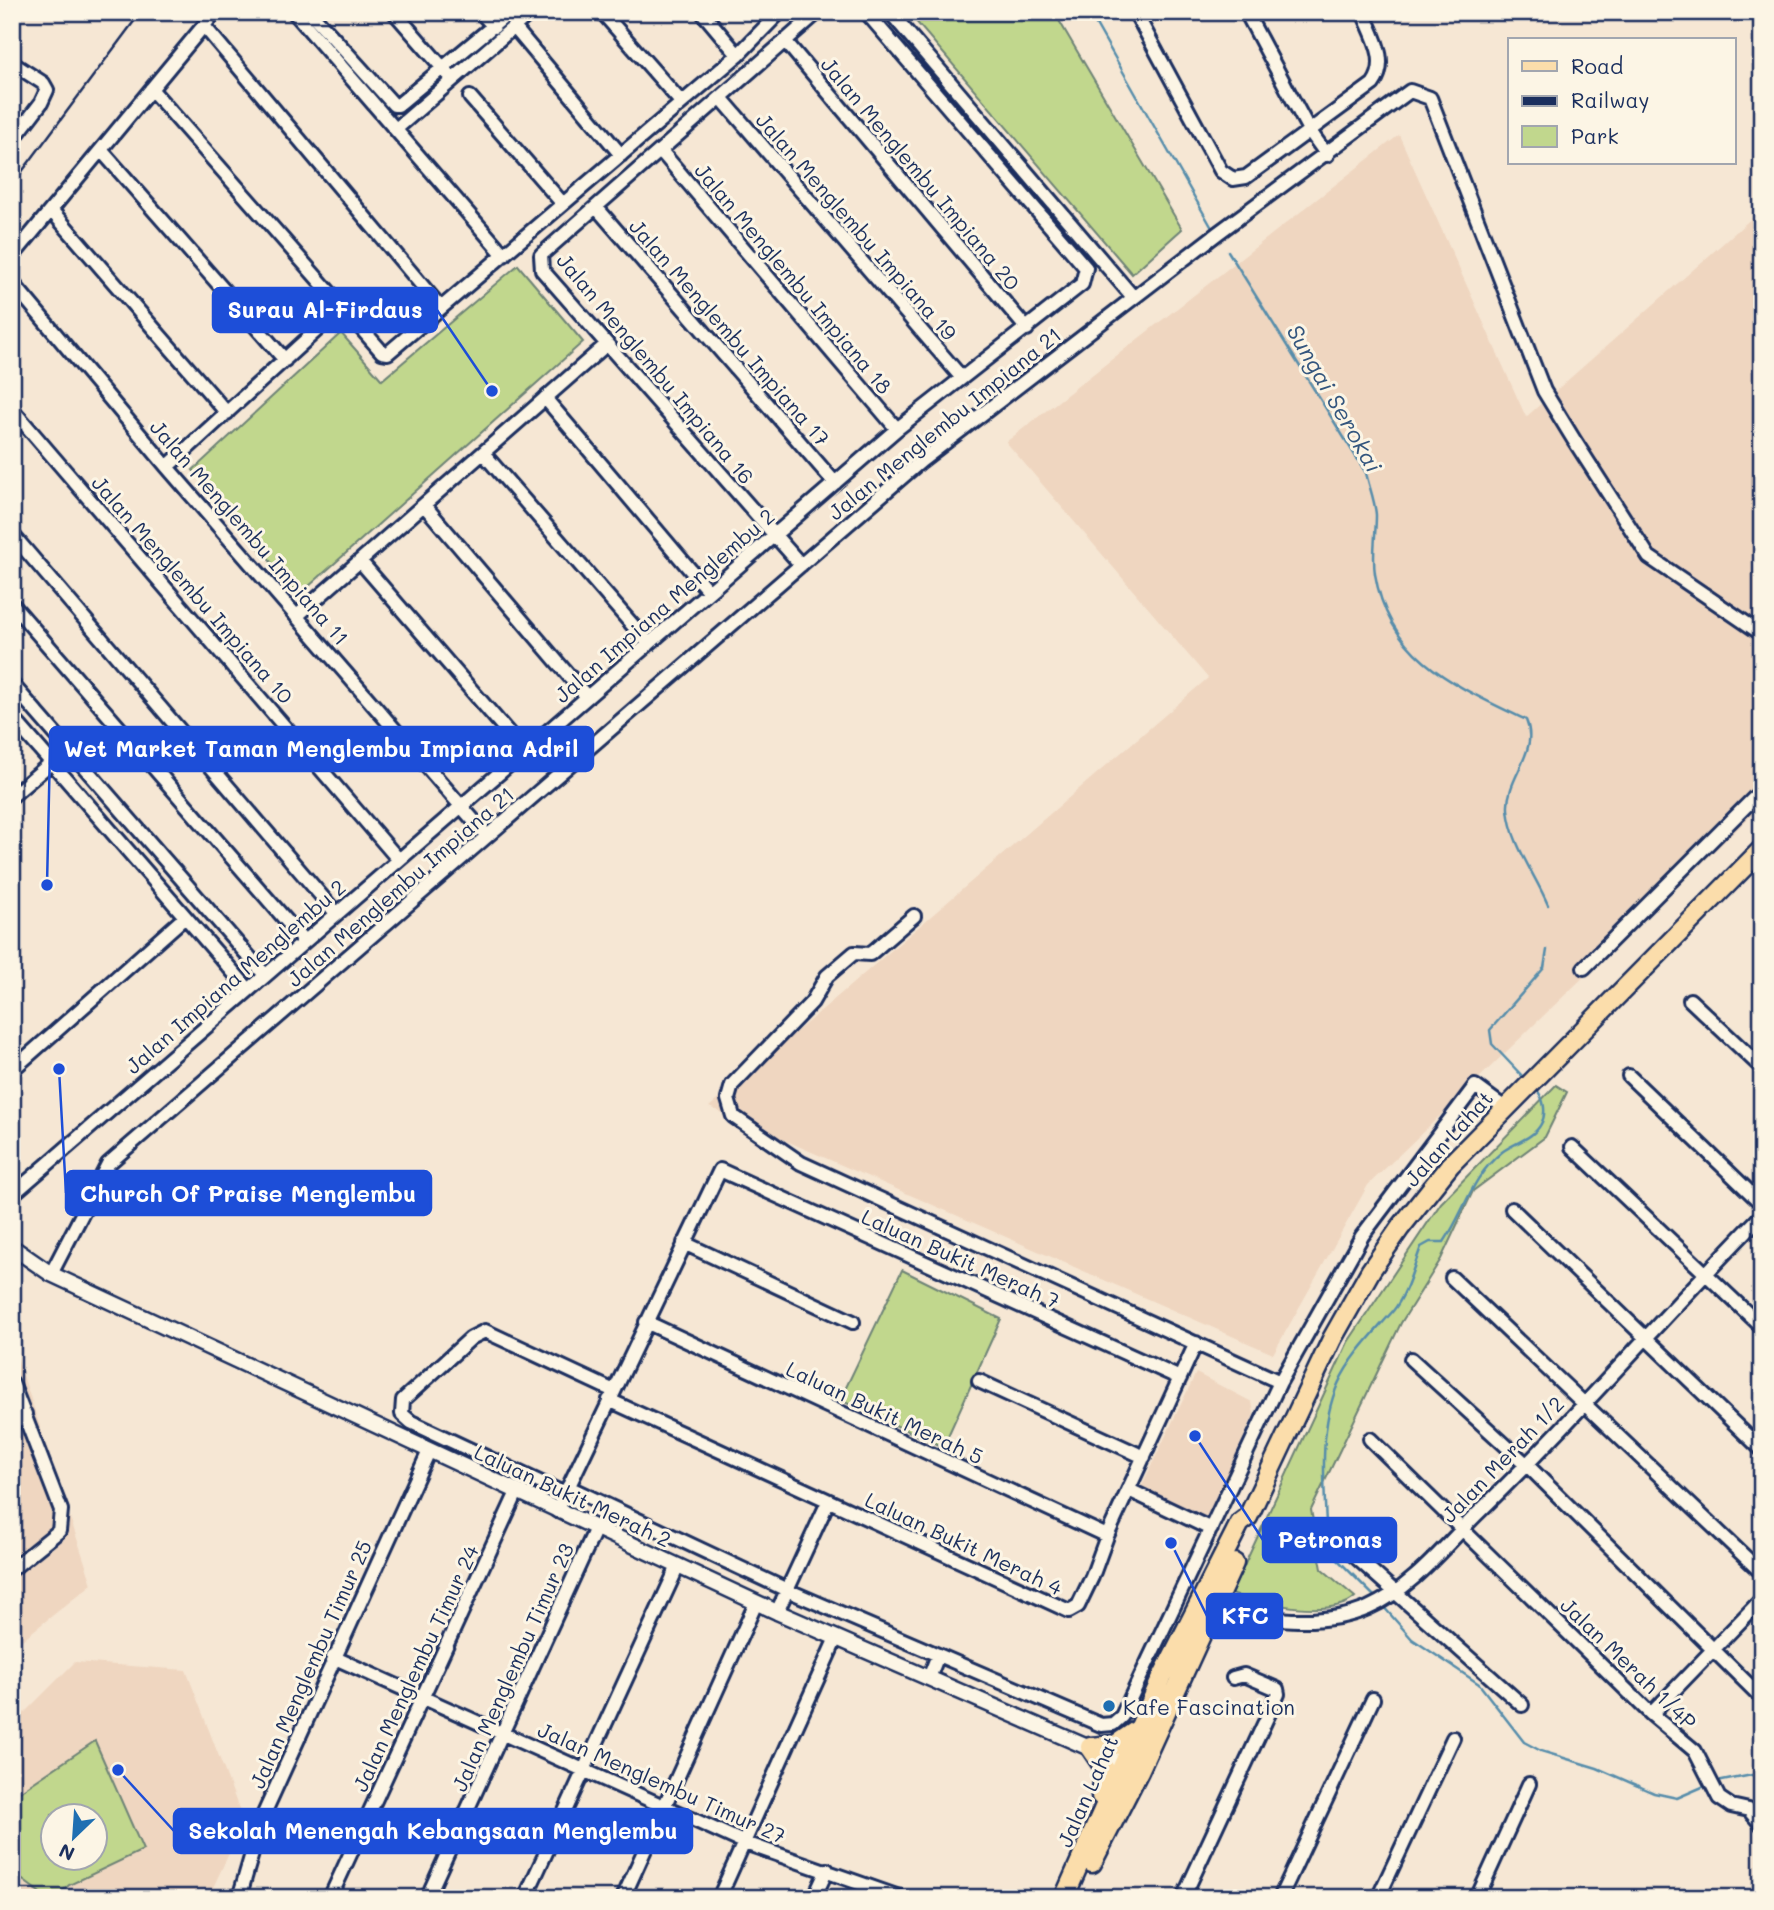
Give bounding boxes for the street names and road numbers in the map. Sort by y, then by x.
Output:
street label: Jalan Menglembu Impiana 20 [816,51,1026,295]
street label: Jalan Menglembu Impiana 19 [751,107,963,345]
street label: Jalan Menglembu Impiana 18 [689,157,899,399]
street label: Jalan Menglembu Impiana 17 [624,213,836,451]
street label: Jalan Menglembu Impiana 16 [551,247,761,489]
street label: Jalan Menglembu Impiana 21 [822,321,1066,525]
street label: Jalan Menglembu Impiana 11 [145,414,355,650]
street label: Jalan Menglembu Impiana 10 [86,469,300,709]
street label: Jalan Impiana Menglembu 2 [548,502,780,708]
street label: Jalan Menglembu Impiana 21 [281,780,519,992]
street label: Jalan Impiana Menglembu 2 [119,873,351,1079]
street label: Jalan Lahat [1398,1085,1498,1191]
street label: Laluan Bukit Merah 7 [858,1202,1064,1314]
street label: Laluan Bukit Merah 5 [782,1354,988,1470]
street label: Jalan Merah 1/2 [1435,1390,1569,1528]
street label: Laluan Bukit Merah 2 [470,1438,676,1552]
street label: Laluan Bukit Merah 4 [861,1485,1068,1601]
street label: Jalan Menglembu Timur 25 [243,1536,377,1792]
street label: Jalan Menglembu Timur 23 [445,1539,579,1795]
street label: Jalan Menglembu Timur 24 [346,1540,484,1796]
street label: Jalan Merah 1/4P [1555,1591,1703,1735]
street label: Jalan Menglembu Timur 27 [534,1715,790,1849]
street label: Jalan Lahat [1050,1731,1124,1851]

